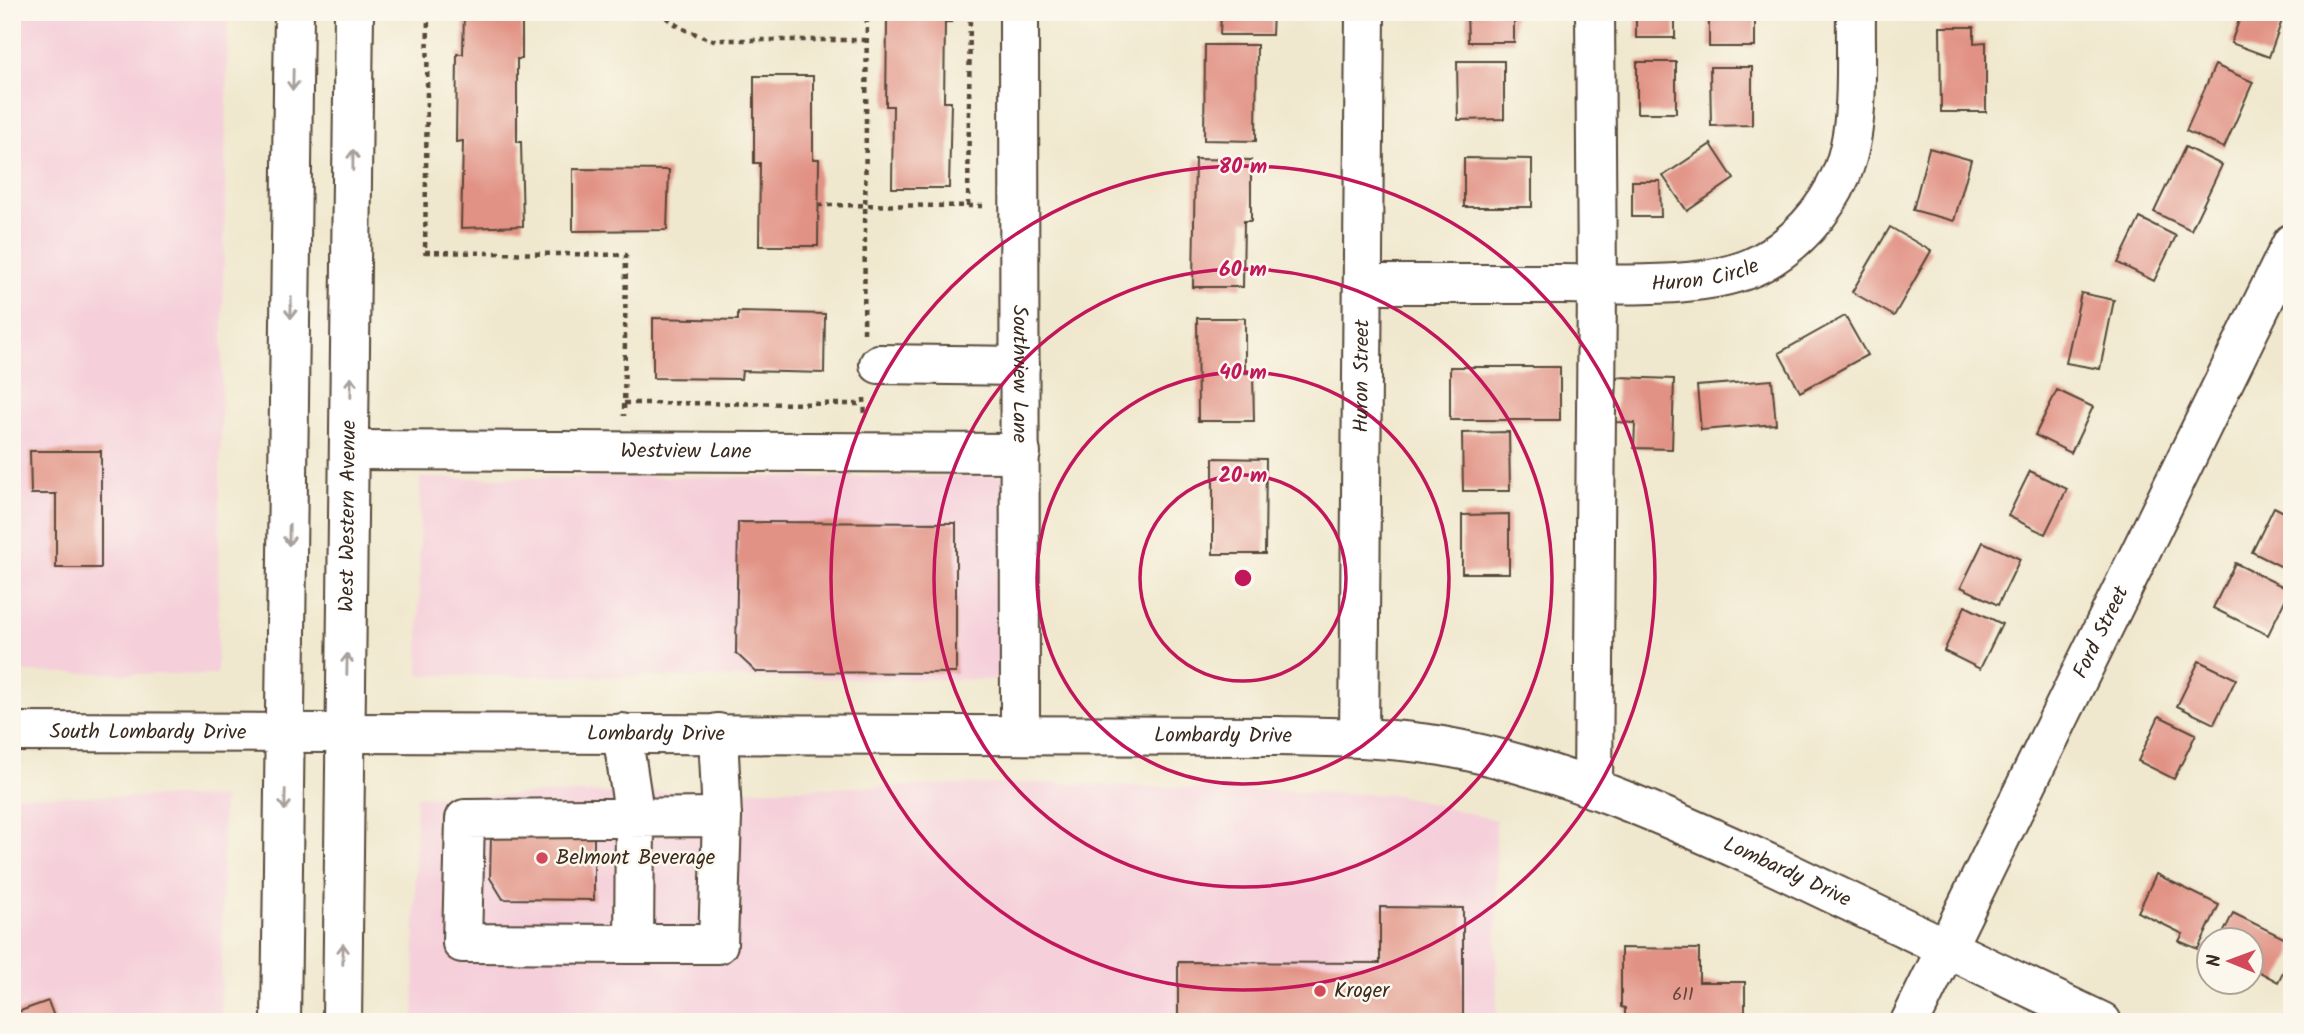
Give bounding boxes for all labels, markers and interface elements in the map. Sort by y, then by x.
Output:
one-way arrow [286,69,300,92]
one-way arrow [346,149,360,172]
text: 80 m [1219,151,1267,184]
street label: Huron Circle [1651,249,1765,301]
text: 60 m [1219,254,1267,287]
one-way arrow [284,296,298,319]
street label: Southview Lane [1003,305,1036,444]
street label: Huron Street [1345,318,1379,433]
text: 40 m [1219,357,1267,390]
one-way arrow [344,376,358,399]
street label: West Western Avenue [330,419,366,612]
street label: Westview Lane [620,435,752,468]
text: 20 m [1219,460,1267,493]
one-way arrow [282,524,296,547]
centre of rings [1231,566,1255,590]
street label: Ford Street [2064,580,2138,684]
one-way arrow [340,652,354,675]
street label: South Lombardy Drive [50,716,247,749]
street label: Lombardy Drive [587,717,726,751]
street label: Lombardy Drive [1154,719,1293,753]
one-way arrow [278,788,292,811]
street label: Lombardy Drive [1718,828,1857,916]
place label: Belmont Beverage [556,842,716,875]
marker: Belmont Beverage [534,850,550,866]
north arrow [2196,926,2266,996]
one-way arrow [336,942,350,965]
text: N [2200,954,2230,967]
place label: Kroger [1334,975,1390,1008]
house number: 611 [1672,981,1694,1010]
marker: Kroger [1312,983,1328,999]

